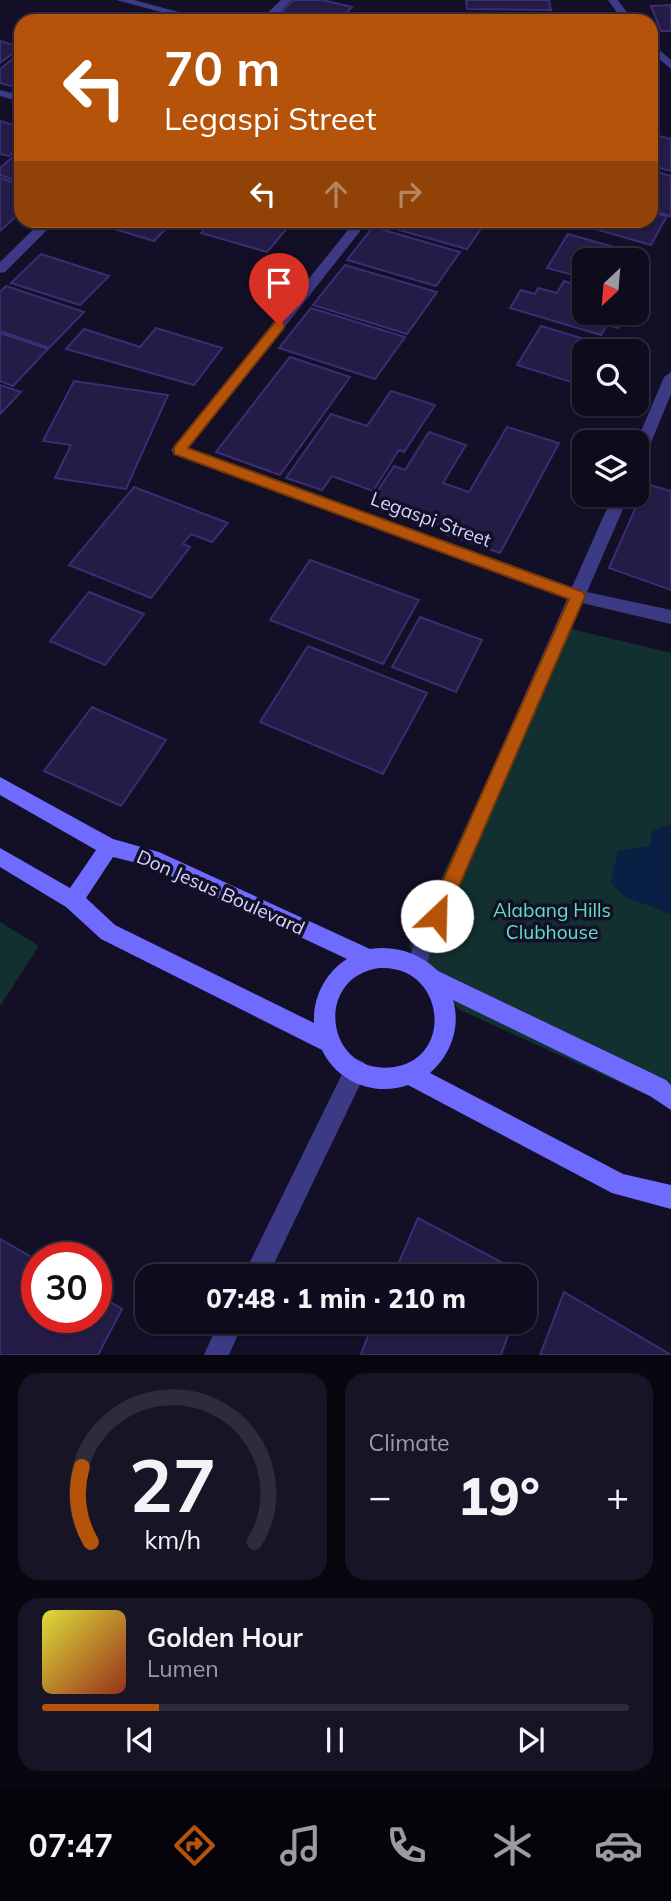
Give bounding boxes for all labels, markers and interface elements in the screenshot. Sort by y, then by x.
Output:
text: 70 m [164,37,280,98]
icon: left [49,42,140,133]
text: Legaspi Street [164,98,377,138]
icon: left [244,175,282,213]
icon: ahead [317,175,355,213]
icon: right [390,175,428,213]
north arrow [572,248,649,326]
map controls [572,248,649,507]
pin [249,253,309,325]
icon: arrive [260,264,298,302]
button: search [572,339,649,416]
button: layers [572,430,649,507]
street label: Legaspi Street [368,486,495,552]
street label: Don Jesus Boulevard [133,844,309,940]
position arrow [400,879,474,953]
park label: Alabang Hills Clubhouse [493,898,611,944]
speed limit sign: 30 [21,1242,112,1333]
text: 07:48 · 1 min · 210 m [206,1282,466,1315]
text: Climate [369,1428,450,1457]
text: 27 [129,1440,216,1531]
text: 19° [458,1463,540,1528]
text: − [369,1472,391,1520]
text: + [606,1472,629,1520]
text: km/h [144,1524,201,1555]
text: Golden Hour [147,1621,303,1654]
text: Lumen [147,1654,219,1683]
icon: previous [121,1721,159,1759]
icon: pause [316,1721,354,1759]
icon: next [512,1721,550,1759]
icon: directions [170,1821,219,1870]
icon: music [276,1821,325,1870]
icon: phone [382,1821,431,1870]
icon: climate [488,1821,537,1870]
icon: car [594,1821,643,1870]
text: 07:47 [28,1825,113,1865]

